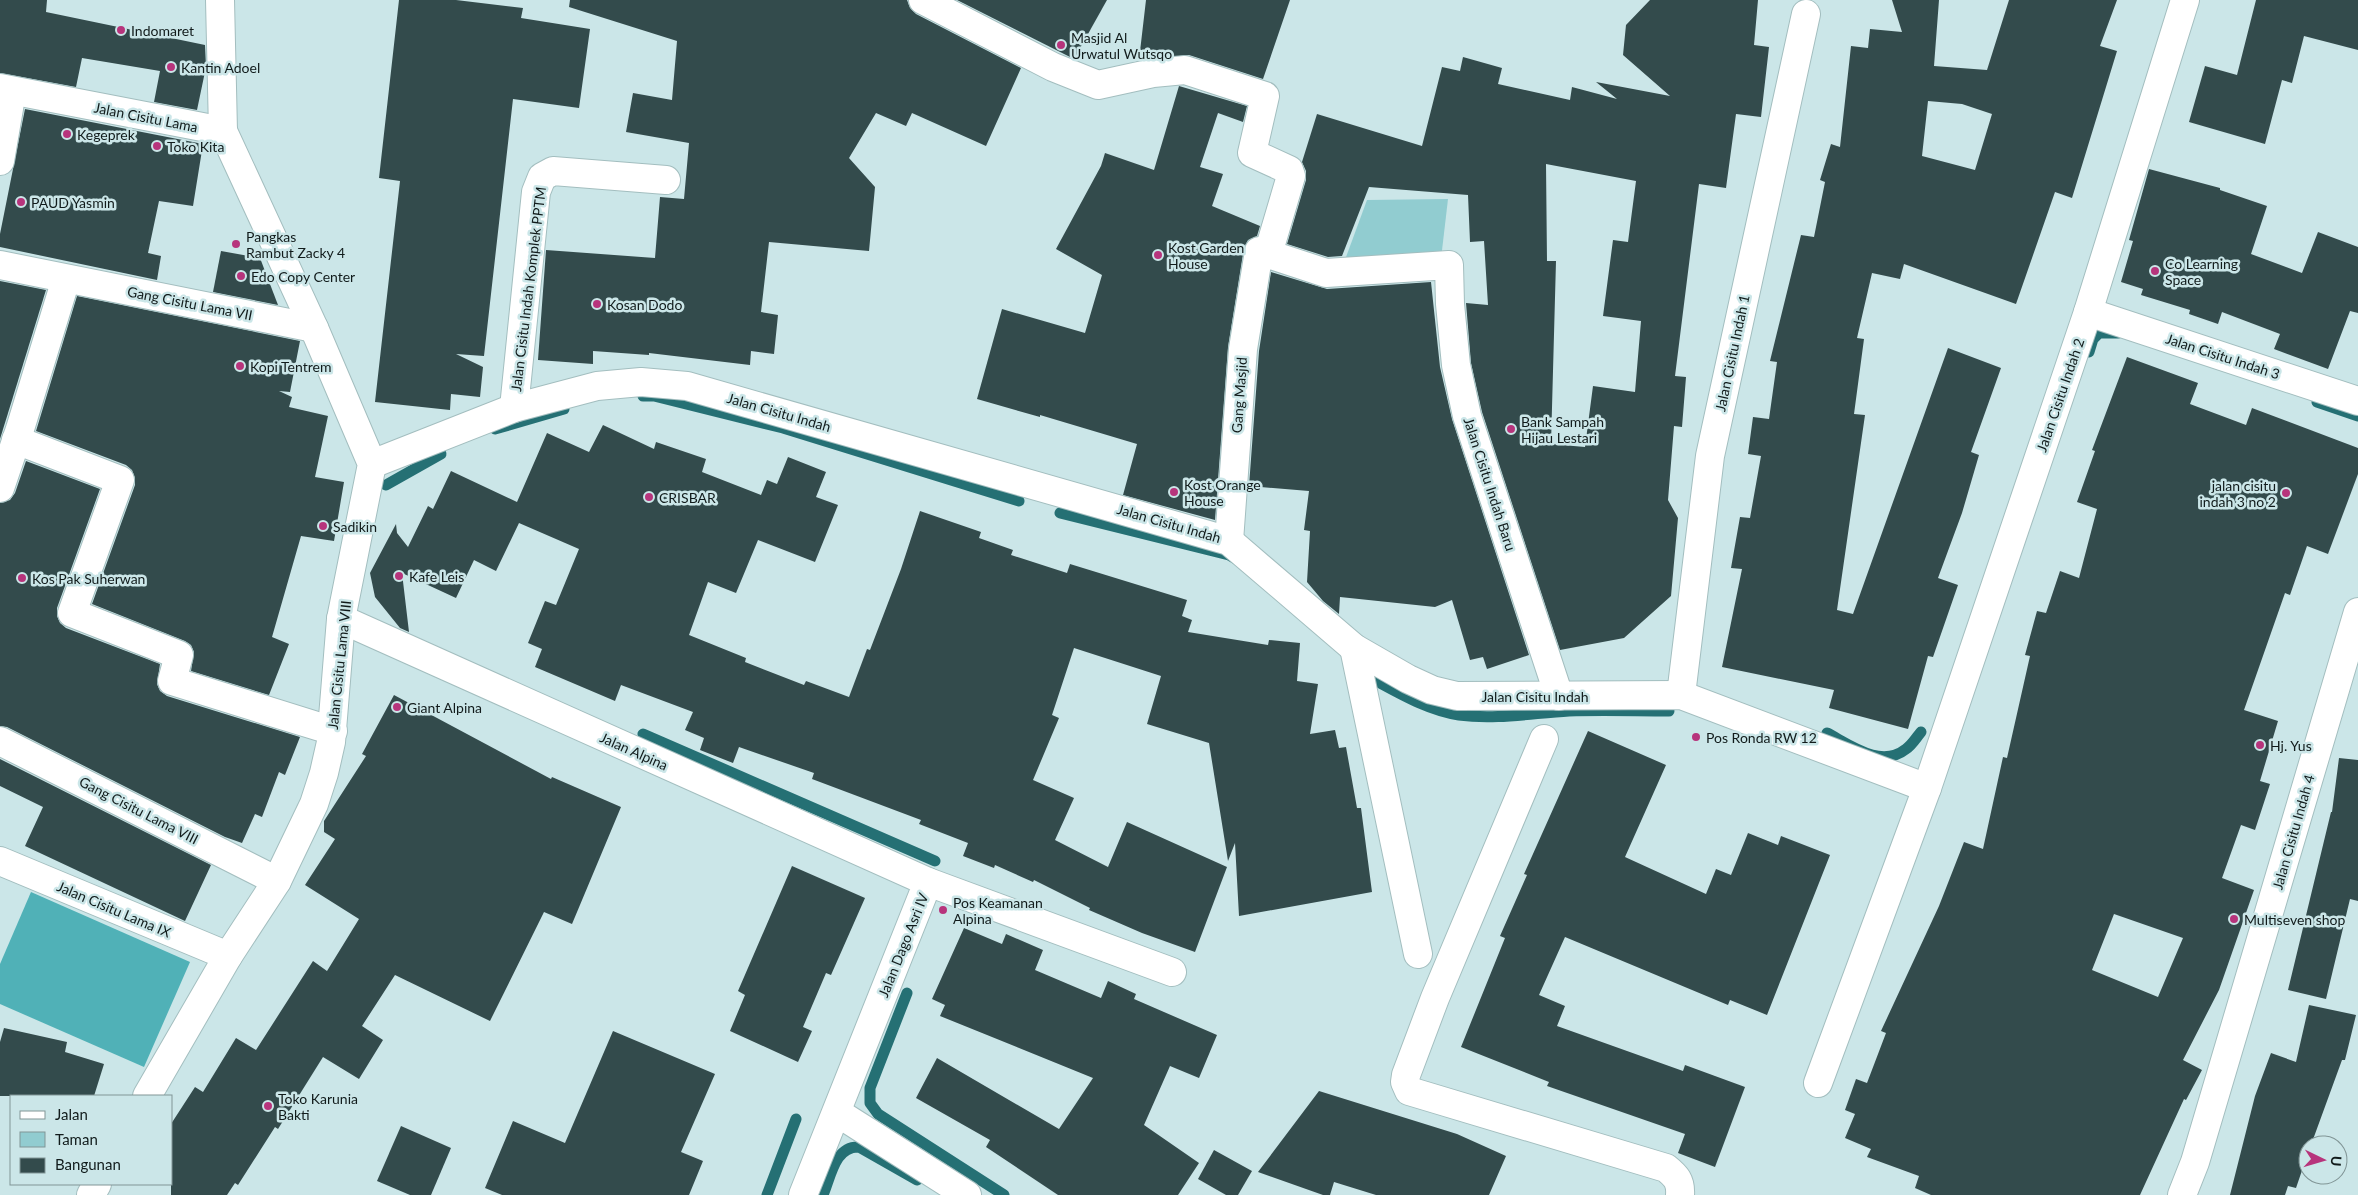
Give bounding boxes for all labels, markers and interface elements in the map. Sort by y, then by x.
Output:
place label: Indomaret [131,22,194,39]
marker: Indomaret [115,24,127,36]
place label: Masjid Al Urwatul Wutsqo [1071,29,1172,62]
marker: Masjid Al Urwatul Wutsqo [1055,39,1067,51]
place label: Kantin Adoel [181,59,260,76]
marker: Kantin Adoel [165,61,177,73]
street label: Jalan Cisitu Lama [93,99,199,135]
place label: Kegeprek [77,126,136,143]
marker: Kegeprek [61,128,73,140]
place label: Toko Kita [167,138,224,155]
marker: Toko Kita [151,140,163,152]
street label: Jalan Cisitu Indah Komplek PPTM [507,186,549,392]
place label: PAUD Yasmin [31,194,115,211]
marker: PAUD Yasmin [15,196,27,208]
place label: Pangkas Rambut Zacky 4 [246,228,345,261]
marker: Pangkas Rambut Zacky 4 [230,238,242,250]
place label: Kost Garden House [1168,239,1244,272]
marker: Kost Garden House [1152,249,1164,261]
place label: Co Learning Space [2165,255,2238,288]
marker: Co Learning Space [2149,265,2161,277]
place label: Edo Copy Center [251,268,355,285]
marker: Edo Copy Center [235,270,247,282]
street label: Gang Cisitu Lama VII [126,283,254,323]
street label: Jalan Cisitu Indah 1 [1711,293,1753,413]
place label: Kosan Dodo [607,296,682,313]
marker: Kosan Dodo [591,298,603,310]
street label: Jalan Cisitu Indah 3 [2164,330,2282,382]
street label: Jalan Cisitu Indah 2 [2033,336,2087,454]
street label: Gang Masjid [1228,356,1250,434]
place label: Kopi Tentrem [250,358,331,375]
marker: Kopi Tentrem [234,360,246,372]
street label: Jalan Cisitu Indah [725,389,833,435]
place label: Bank Sampah Hijau Lestari [1521,413,1604,446]
street label: Jalan Cisitu Indah Baru [1460,415,1520,553]
marker: Bank Sampah Hijau Lestari [1505,423,1517,435]
place label: Kost Orange House [1184,476,1261,509]
place label: jalan cisitu indah 3 no 2 [2199,477,2276,510]
marker: Kost Orange House [1168,486,1180,498]
marker: jalan cisitu indah 3 no 2 [2280,487,2292,499]
place label: CRISBAR [659,489,716,506]
marker: CRISBAR [643,491,655,503]
street label: Jalan Cisitu Indah [1115,500,1223,546]
place label: Sadikin [333,518,377,535]
marker: Sadikin [317,520,329,532]
place label: Kafe Leis [409,568,464,585]
place label: Kos Pak Suherwan [32,570,145,587]
marker: Kafe Leis [393,570,405,582]
marker: Kos Pak Suherwan [16,572,28,584]
street label: Jalan Cisitu Lama VIII [324,600,354,730]
street label: Jalan Cisitu Indah [1481,688,1589,705]
place label: Giant Alpina [407,699,482,716]
marker: Giant Alpina [391,701,403,713]
street label: Jalan Alpina [597,728,671,774]
place label: Pos Ronda RW 12 [1706,729,1817,746]
marker: Pos Ronda RW 12 [1690,731,1702,743]
place label: Hj. Yus [2270,737,2312,754]
marker: Hj. Yus [2254,739,2266,751]
street label: Gang Cisitu Lama VIII [77,773,201,847]
street label: Jalan Cisitu Indah 4 [2268,773,2318,891]
street label: Jalan Cisitu Lama IX [55,877,173,941]
street label: Jalan Dago Asri IV [874,890,932,1000]
place label: Pos Keamanan Alpina [953,894,1043,927]
marker: Pos Keamanan Alpina [937,904,949,916]
place label: Multiseven shop [2244,911,2346,928]
marker: Multiseven shop [2228,913,2240,925]
place label: Toko Karunia Bakti [278,1090,358,1123]
legend [10,1095,172,1185]
marker: Toko Karunia Bakti [262,1100,274,1112]
text: Jalan [55,1105,88,1123]
text: Taman [55,1130,98,1148]
north arrow [2298,1135,2348,1185]
text: Bangunan [55,1155,121,1173]
text: U [2328,1155,2345,1167]

